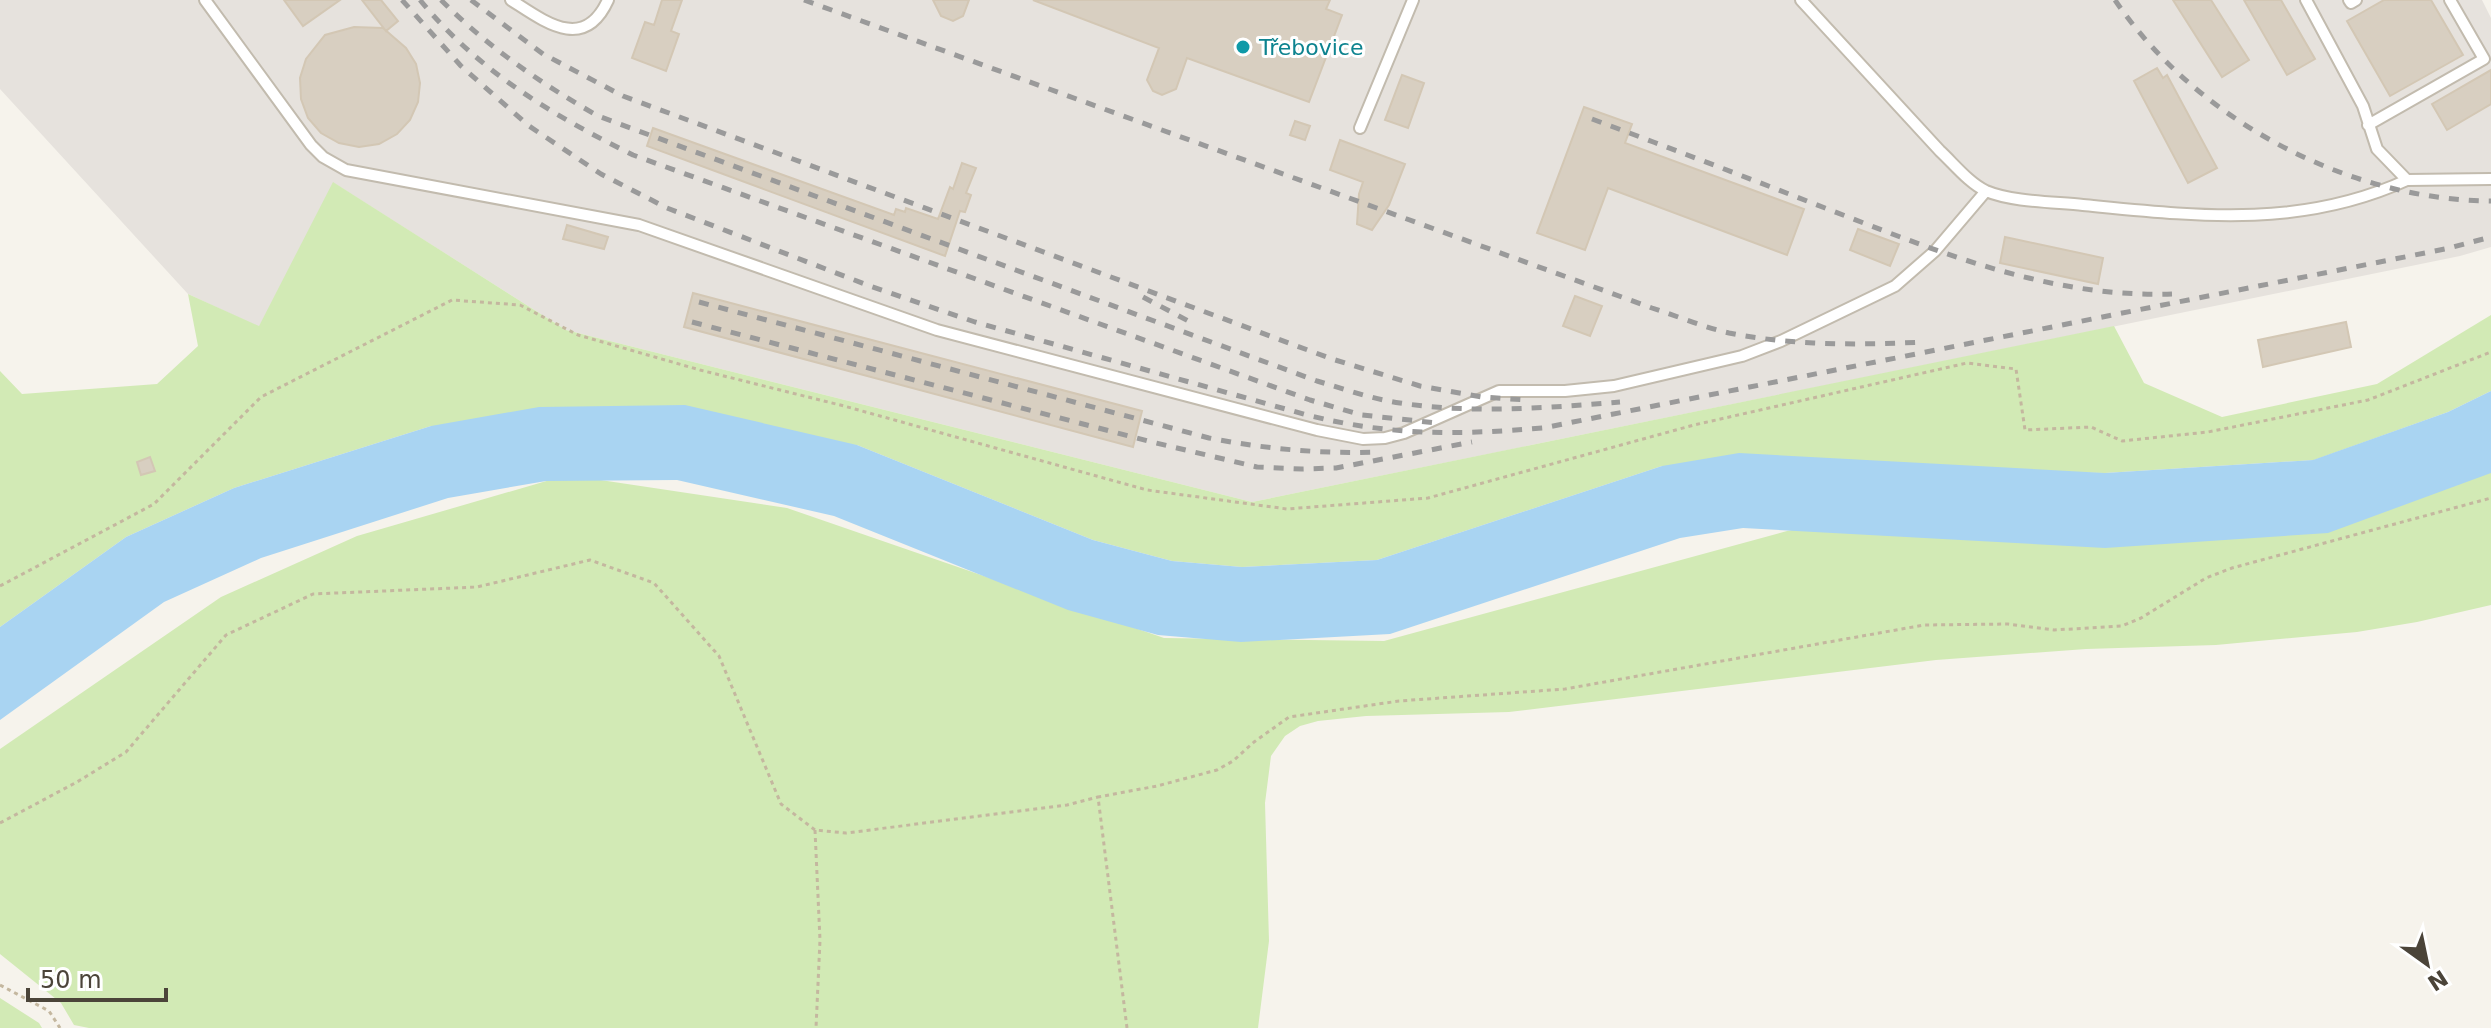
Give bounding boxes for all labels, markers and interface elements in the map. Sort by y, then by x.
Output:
place label: Třebovice [1258,35,1364,60]
marker: Třebovice [1234,38,1252,56]
north arrow [2387,924,2467,1004]
scale bar [28,952,166,1002]
text: N [2423,965,2452,996]
text: 50 m [40,966,102,994]

